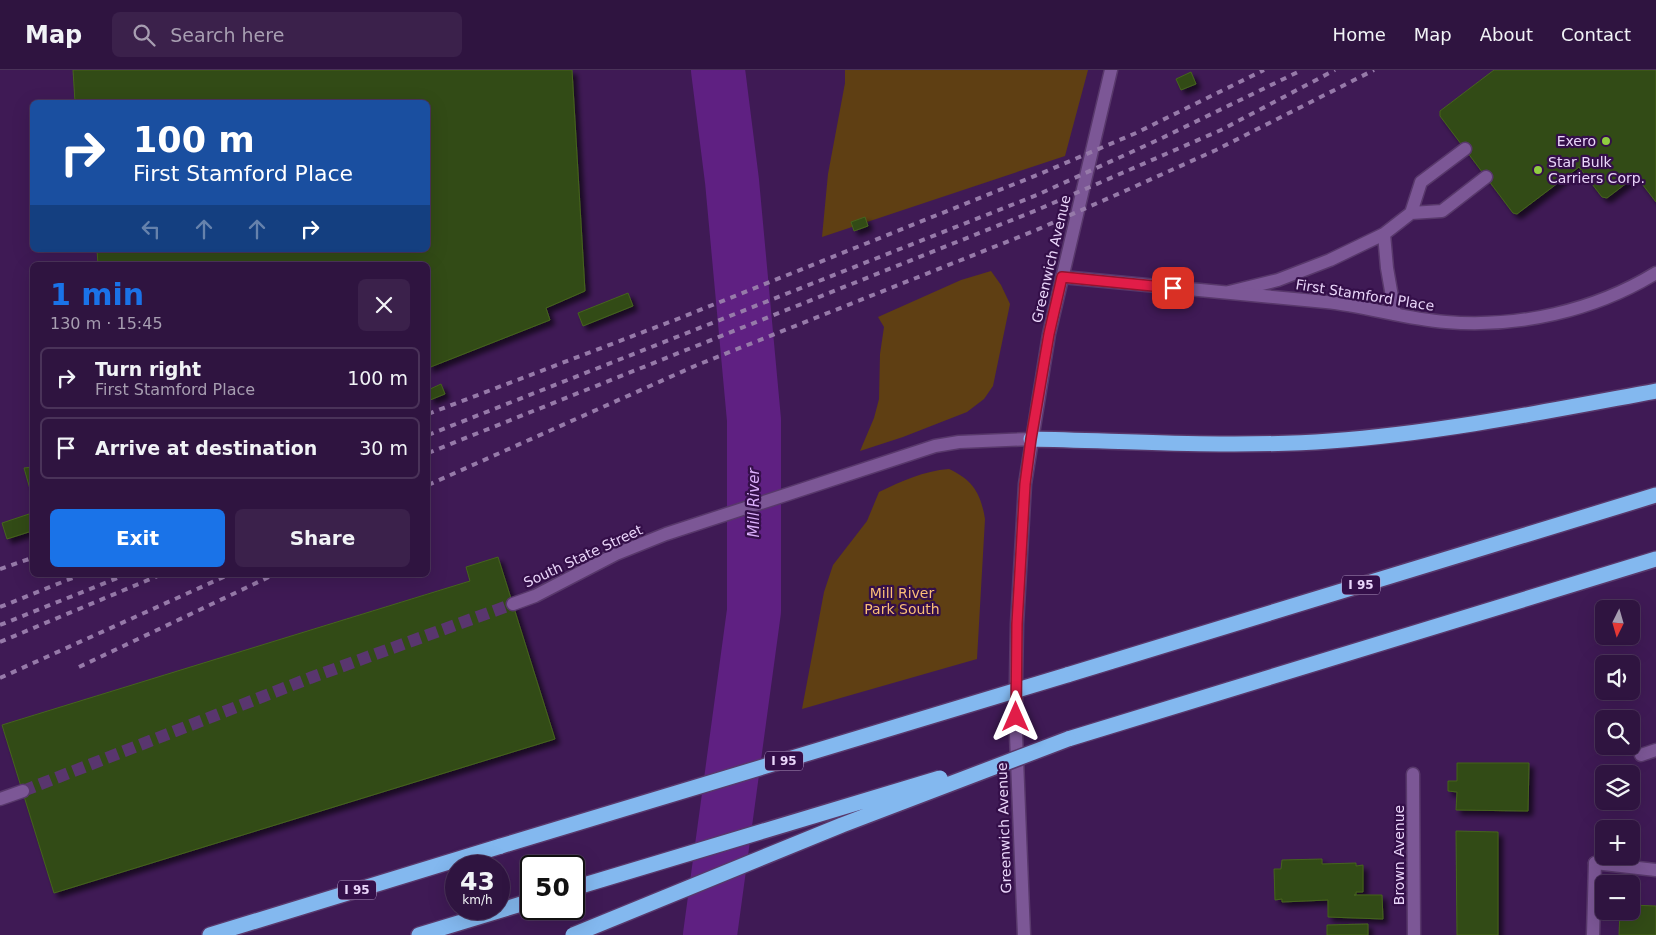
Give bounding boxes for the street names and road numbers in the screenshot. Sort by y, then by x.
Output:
street label: Greenwich Avenue [1028,193,1074,325]
street label: First Stamford Place [1295,276,1435,314]
street label: South State Street [521,521,645,591]
road number: I 95 [1342,576,1380,594]
road number: I 95 [765,751,803,770]
street label: Greenwich Avenue [994,762,1014,894]
street label: Brown Avenue [1391,805,1407,905]
road number: I 95 [338,880,376,900]

